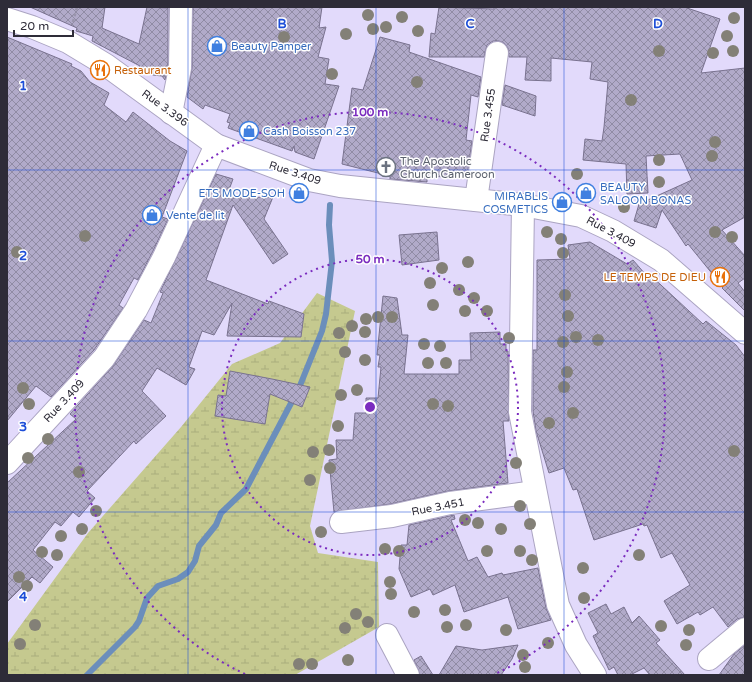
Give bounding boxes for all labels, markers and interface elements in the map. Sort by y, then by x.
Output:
scale bar [14,12,73,38]
text: B [277,16,287,32]
text: C [465,16,475,32]
text: D [653,16,663,32]
text: 20 m [20,19,49,33]
shop icon: Beauty Pamper [206,35,228,57]
place label: Beauty Pamper [231,40,312,53]
restaurant icon: Restaurant [89,59,111,81]
place label: Restaurant [114,64,172,77]
text: 1 [19,78,27,94]
street label: Rue 3.396 [139,87,191,129]
street label: Rue 3.455 [478,87,498,143]
text: 100 m [352,105,388,119]
shop icon: Cash Boisson 237 [238,120,260,142]
place label: Cash Boisson 237 [263,125,356,138]
place label: The Apostolic Church Cameroon [400,155,495,181]
church icon: The Apostolic Church Cameroon [375,156,397,178]
street label: Rue 3.409 [267,158,323,188]
place label: BEAUTY SALOON BONAS [600,181,691,207]
shop icon: ETS MODE-SOH [288,182,310,204]
shop icon: BEAUTY SALOON BONAS [575,182,597,204]
place label: ETS MODE-SOH [199,187,285,200]
place label: MIRABLIS COSMETICS [483,190,548,216]
shop icon: MIRABLIS COSMETICS [551,191,573,213]
shop icon: Vente de lit [141,204,163,226]
place label: Vente de lit [166,209,225,222]
street label: Rue 3.409 [584,214,638,250]
text: 2 [19,248,27,264]
text: 50 m [355,252,385,266]
restaurant icon: LE TEMPS DE DIEU [709,266,731,288]
place label: LE TEMPS DE DIEU [604,271,706,284]
street label: Rue 3.409 [41,377,87,425]
centre of rings [363,400,377,414]
text: 3 [19,419,27,435]
street label: Rue 3.451 [410,495,466,519]
text: 4 [19,589,28,605]

